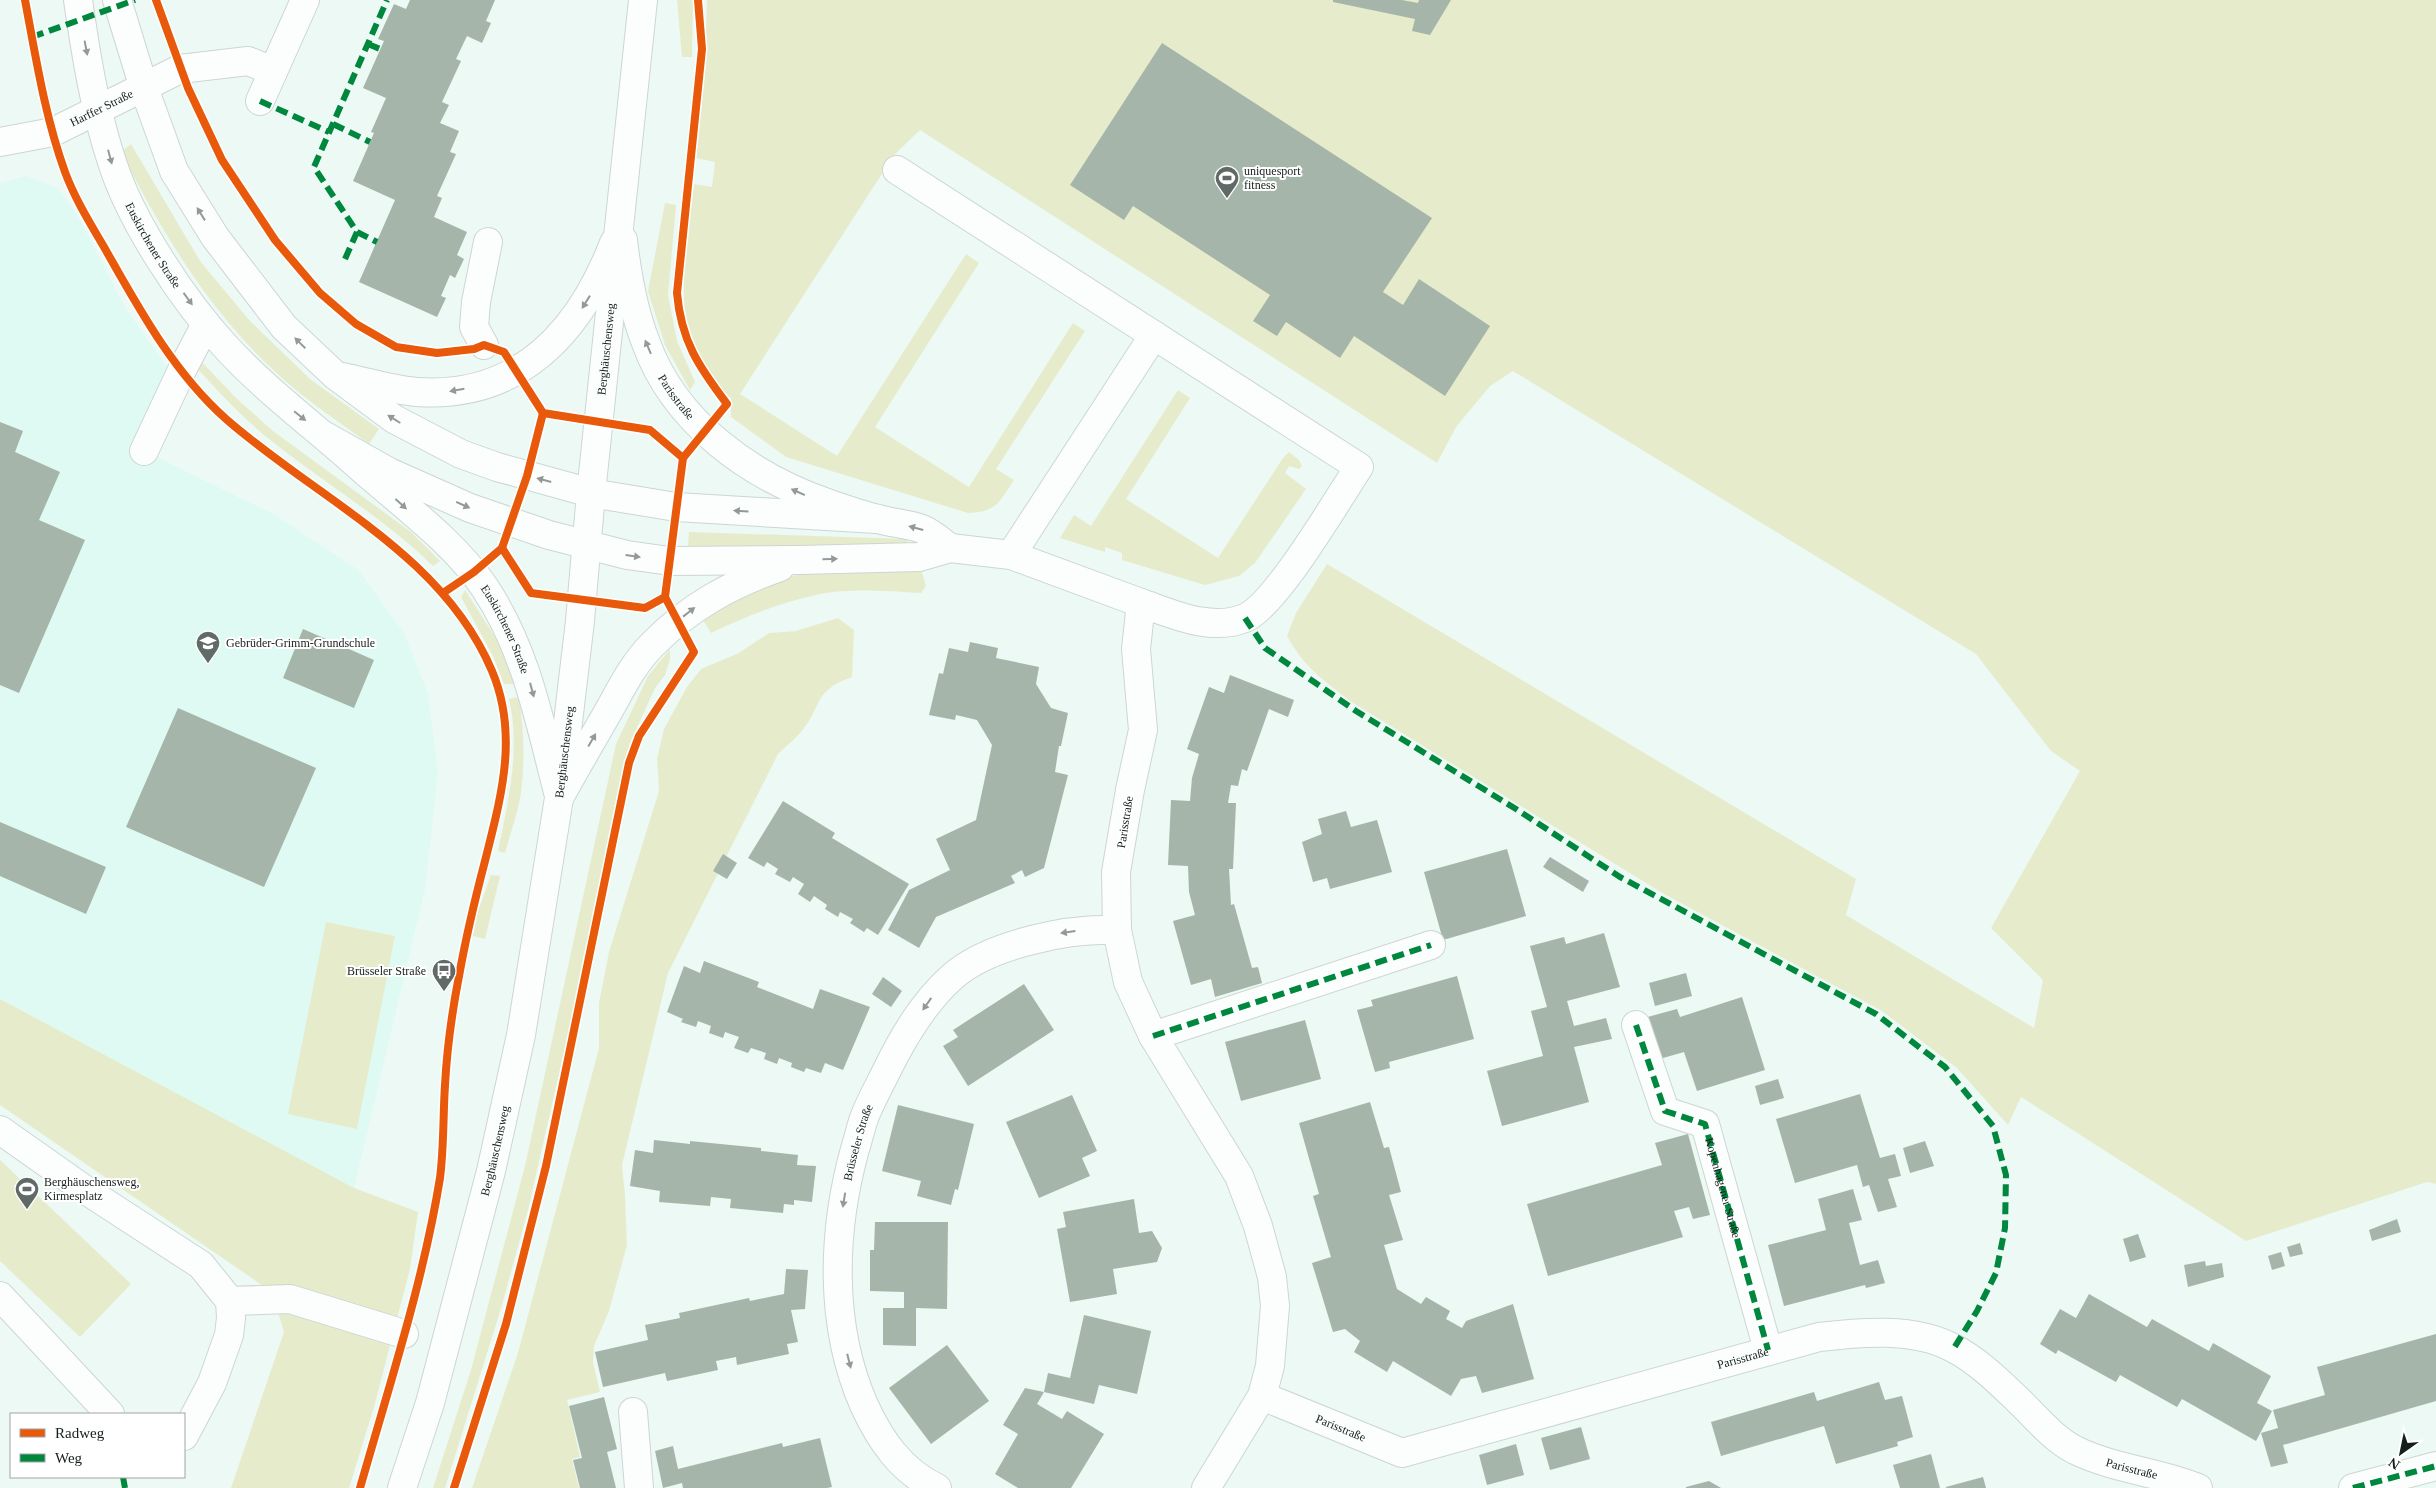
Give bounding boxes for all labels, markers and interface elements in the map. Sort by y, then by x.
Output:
one-way arrow [82,41,90,57]
street label: Harffer Straße [68,86,135,130]
one-way arrow [107,150,115,165]
place label: uniquesport fitness [1244,164,1301,192]
sports icon: uniquesport fitness [1214,165,1240,199]
street label: Euskirchener Straße [122,200,184,291]
one-way arrow [196,208,205,221]
one-way arrow [183,292,193,306]
one-way arrow [582,295,591,308]
street label: Berghäuschensweg [594,302,618,396]
one-way arrow [294,337,306,349]
one-way arrow [643,340,651,354]
street label: Parisstraße [655,372,697,423]
one-way arrow [449,387,465,395]
one-way arrow [293,410,306,421]
one-way arrow [387,414,401,424]
one-way arrow [536,476,551,484]
one-way arrow [791,488,805,496]
one-way arrow [394,498,406,510]
one-way arrow [456,501,470,509]
one-way arrow [733,507,749,515]
one-way arrow [909,524,924,532]
one-way arrow [626,552,642,560]
one-way arrow [823,555,839,563]
street label: Euskirchener Straße [478,582,532,675]
one-way arrow [682,607,695,618]
school or university icon: Gebrüder-Grimm-Grundschule [195,630,221,664]
place label: Gebrüder-Grimm-Grundschule [226,636,375,650]
one-way arrow [528,683,536,698]
street label: Berghäuschensweg [552,705,577,799]
one-way arrow [587,734,596,747]
street label: Parisstraße [1114,795,1136,849]
one-way arrow [1060,928,1076,936]
bus stop icon: Brüsseler Straße [431,958,457,992]
place label: Brüsseler Straße [347,964,426,978]
one-way arrow [922,997,932,1011]
street label: Brüsseler Straße [840,1102,876,1182]
street label: Berghäuschensweg [478,1104,512,1198]
street label: Kopenhagener Straße [1702,1136,1743,1240]
place label: Berghäuschensweg, Kirmesplatz [44,1175,139,1203]
sports icon: Berghäuschensweg, Kirmesplatz [14,1176,40,1210]
one-way arrow [840,1192,848,1208]
street label: Parisstraße [1716,1344,1770,1372]
one-way arrow [845,1353,853,1368]
street label: Parisstraße [1314,1412,1368,1444]
legend [10,1413,185,1478]
text: Radweg [55,1425,105,1441]
north arrow [2376,1428,2426,1478]
text: Weg [55,1450,83,1466]
text: N [2386,1454,2403,1473]
street label: Parisstraße [2104,1455,2159,1482]

